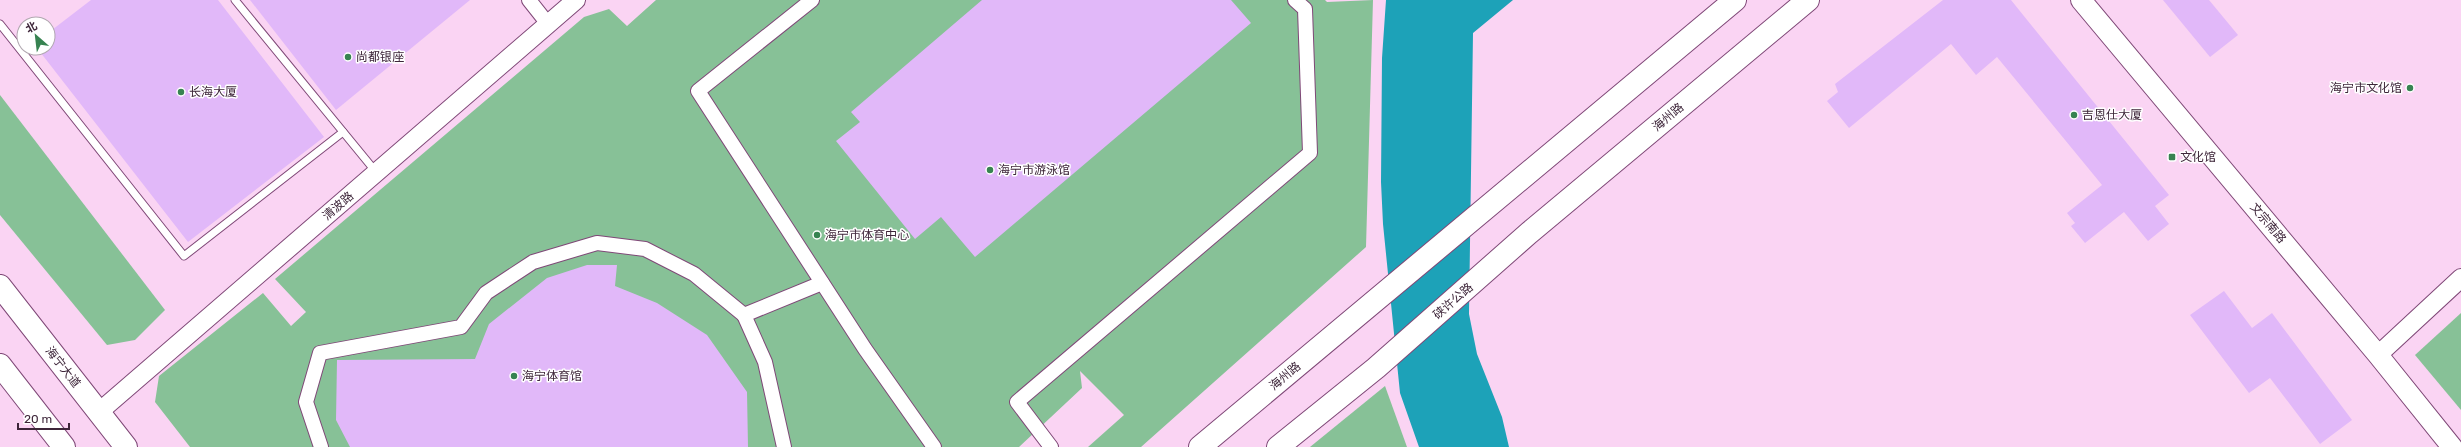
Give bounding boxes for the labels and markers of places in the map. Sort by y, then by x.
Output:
place label: 尚都银座 [356,50,404,64]
marker: 尚都银座 [343,52,353,62]
place label: 海宁市文化馆 [2330,81,2402,95]
marker: 海宁市文化馆 [2405,83,2415,93]
place label: 长海大厦 [189,85,237,99]
marker: 长海大厦 [176,87,186,97]
place label: 吉恩仕大厦 [2082,108,2142,122]
marker: 吉恩仕大厦 [2069,110,2079,120]
place label: 文化馆 [2180,150,2216,164]
marker: 文化馆 [2167,152,2177,162]
place label: 海宁市游泳馆 [998,163,1070,177]
marker: 海宁市游泳馆 [985,165,995,175]
place label: 海宁市体育中心 [825,228,909,242]
marker: 海宁市体育中心 [812,230,822,240]
place label: 海宁体育馆 [522,369,582,383]
marker: 海宁体育馆 [509,371,519,381]

